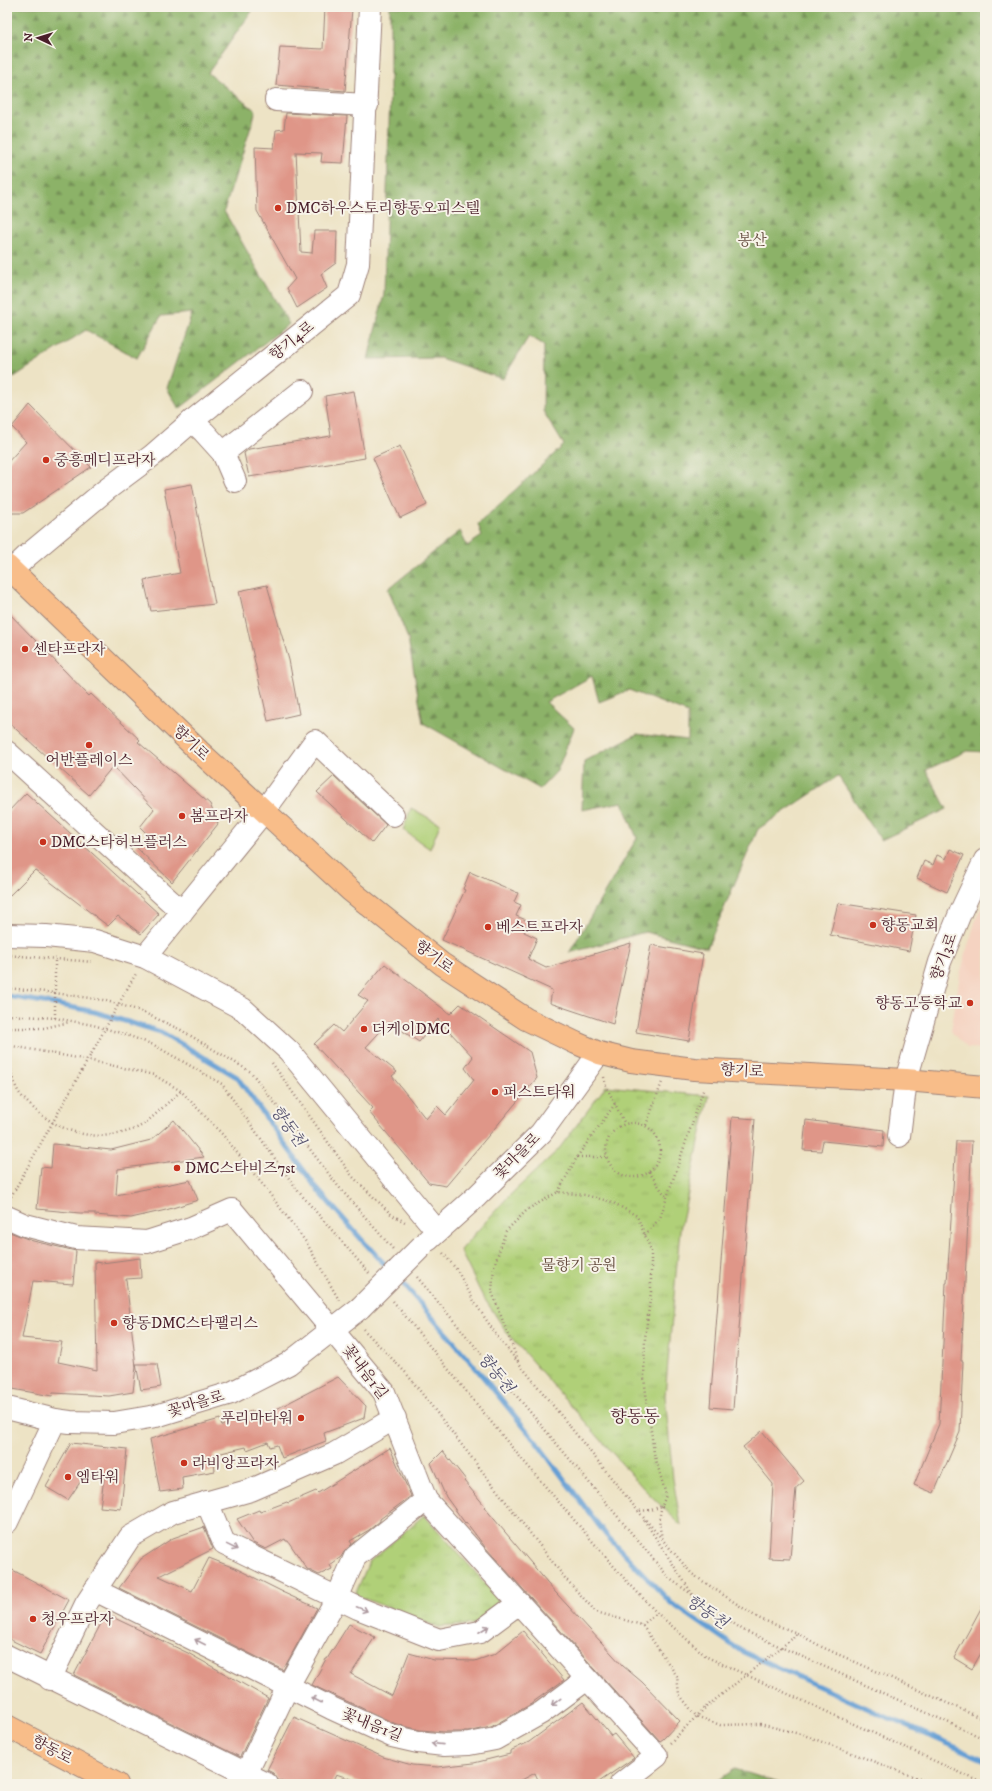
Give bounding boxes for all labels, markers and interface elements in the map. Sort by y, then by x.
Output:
north arrow [18,18,58,58]
text: N [22,32,36,42]
place label: DMC하우스토리향동오피스텔 [286,199,480,218]
marker: DMC하우스토리향동오피스텔 [273,203,283,213]
park label: 봉산 [738,231,767,250]
street label: 향기4로 [266,317,319,365]
place label: 중흥메디프라자 [54,451,156,470]
marker: 중흥메디프라자 [41,455,51,465]
place label: 센타프라자 [33,640,106,659]
marker: 센타프라자 [20,644,30,654]
street label: 향기로 [169,721,214,765]
marker: 어반플레이스 [84,740,94,750]
place label: 어반플레이스 [46,751,133,770]
place label: 봄프라자 [190,807,248,826]
marker: 봄프라자 [177,811,187,821]
place label: DMC스타허브플러스 [51,833,188,852]
marker: DMC스타허브플러스 [38,837,48,847]
place label: 향동교회 [881,916,939,935]
place label: 베스트프라자 [496,918,583,937]
marker: 향동교회 [868,920,878,930]
marker: 베스트프라자 [483,922,493,932]
street label: 향기3로 [927,930,961,983]
street label: 향기로 [411,936,457,978]
place label: 향동고등학교 [875,994,962,1013]
marker: 향동고등학교 [965,998,975,1008]
place label: 더케이DMC [372,1020,450,1039]
marker: 더케이DMC [359,1024,369,1034]
street label: 향기로 [720,1060,765,1082]
place label: 퍼스트타워 [503,1083,575,1102]
marker: 퍼스트타워 [490,1087,500,1097]
water label: 향동천 [266,1101,311,1152]
street label: 꽃마을로 [490,1128,545,1183]
place label: DMC스타비즈7st [185,1159,295,1178]
marker: DMC스타비즈7st [172,1163,182,1173]
park label: 물향기 공원 [541,1256,617,1275]
place label: 향동DMC스타팰리스 [122,1314,259,1333]
marker: 향동DMC스타팰리스 [109,1318,119,1328]
street label: 꽃내음1길 [338,1341,392,1403]
water label: 향동천 [474,1349,519,1399]
street label: 꽃마을로 [166,1386,227,1422]
district label: 향동동 [610,1406,660,1428]
place label: 푸리마타워 [221,1409,293,1428]
marker: 푸리마타워 [296,1413,306,1423]
place label: 라비앙프라자 [192,1454,279,1473]
marker: 라비앙프라자 [179,1458,189,1468]
place label: 엠타워 [76,1468,119,1487]
marker: 엠타워 [63,1472,73,1482]
one-way arrow [226,1544,238,1551]
water label: 향동천 [682,1591,733,1634]
one-way arrow [355,1606,367,1614]
place label: 청우프라자 [41,1610,114,1629]
marker: 청우프라자 [28,1614,38,1624]
one-way arrow [478,1624,490,1632]
one-way arrow [194,1638,206,1645]
one-way arrow [310,1696,322,1703]
one-way arrow [551,1698,562,1706]
street label: 꽃내음1길 [339,1704,405,1746]
street label: 향동로 [28,1731,76,1769]
one-way arrow [431,1740,444,1748]

